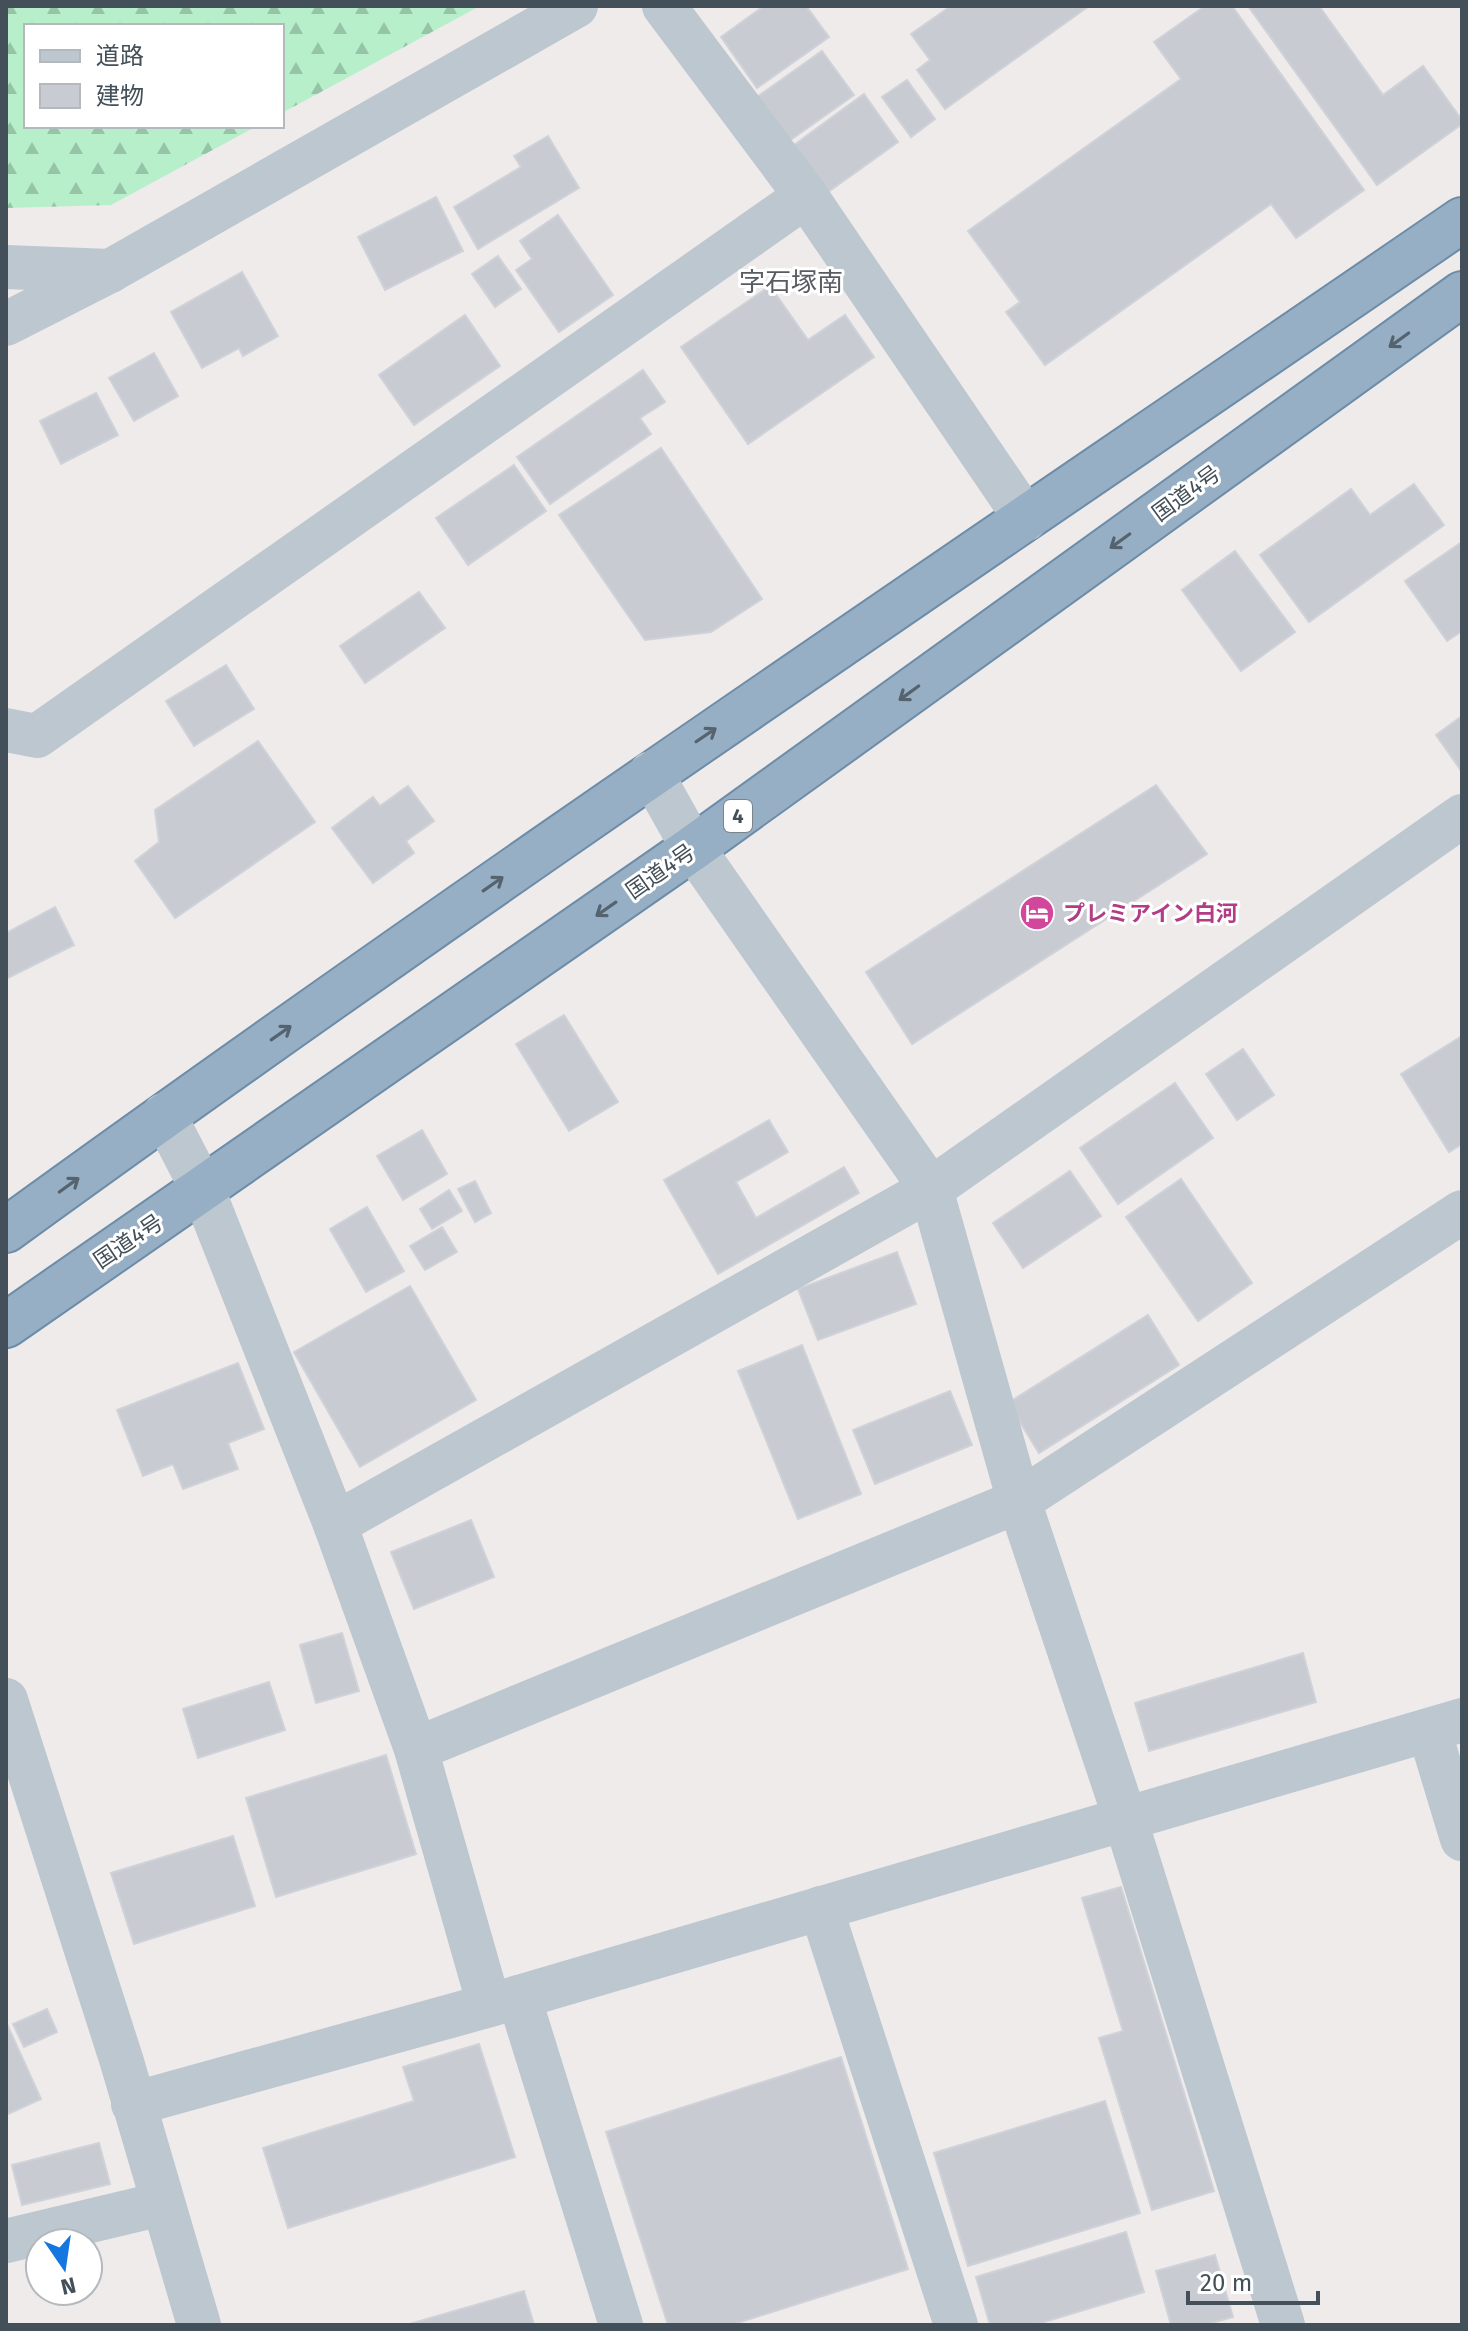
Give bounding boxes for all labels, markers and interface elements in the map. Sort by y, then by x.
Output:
legend [24,24,284,128]
text: 道路 [96,42,144,70]
text: 建物 [96,82,144,110]
district label: 字石塚南 [739,267,843,298]
one-way arrow [1388,332,1410,348]
street label: 国道4号 [1147,460,1226,527]
one-way arrow [1109,533,1131,549]
one-way arrow [898,685,920,701]
one-way arrow [695,727,717,743]
road number: 4 [724,800,752,832]
street label: 国道4号 [621,838,700,905]
one-way arrow [482,876,504,892]
hotel icon: プレミアイン白河 [1018,894,1056,932]
place label: プレミアイン白河 [1063,900,1238,927]
one-way arrow [595,901,617,917]
one-way arrow [269,1025,291,1042]
one-way arrow [58,1176,79,1193]
street label: 国道4号 [89,1208,168,1274]
north arrow [24,2227,104,2307]
scale bar [1188,2255,1318,2305]
text: 20 m [1200,2269,1252,2297]
text: N [58,2271,79,2301]

